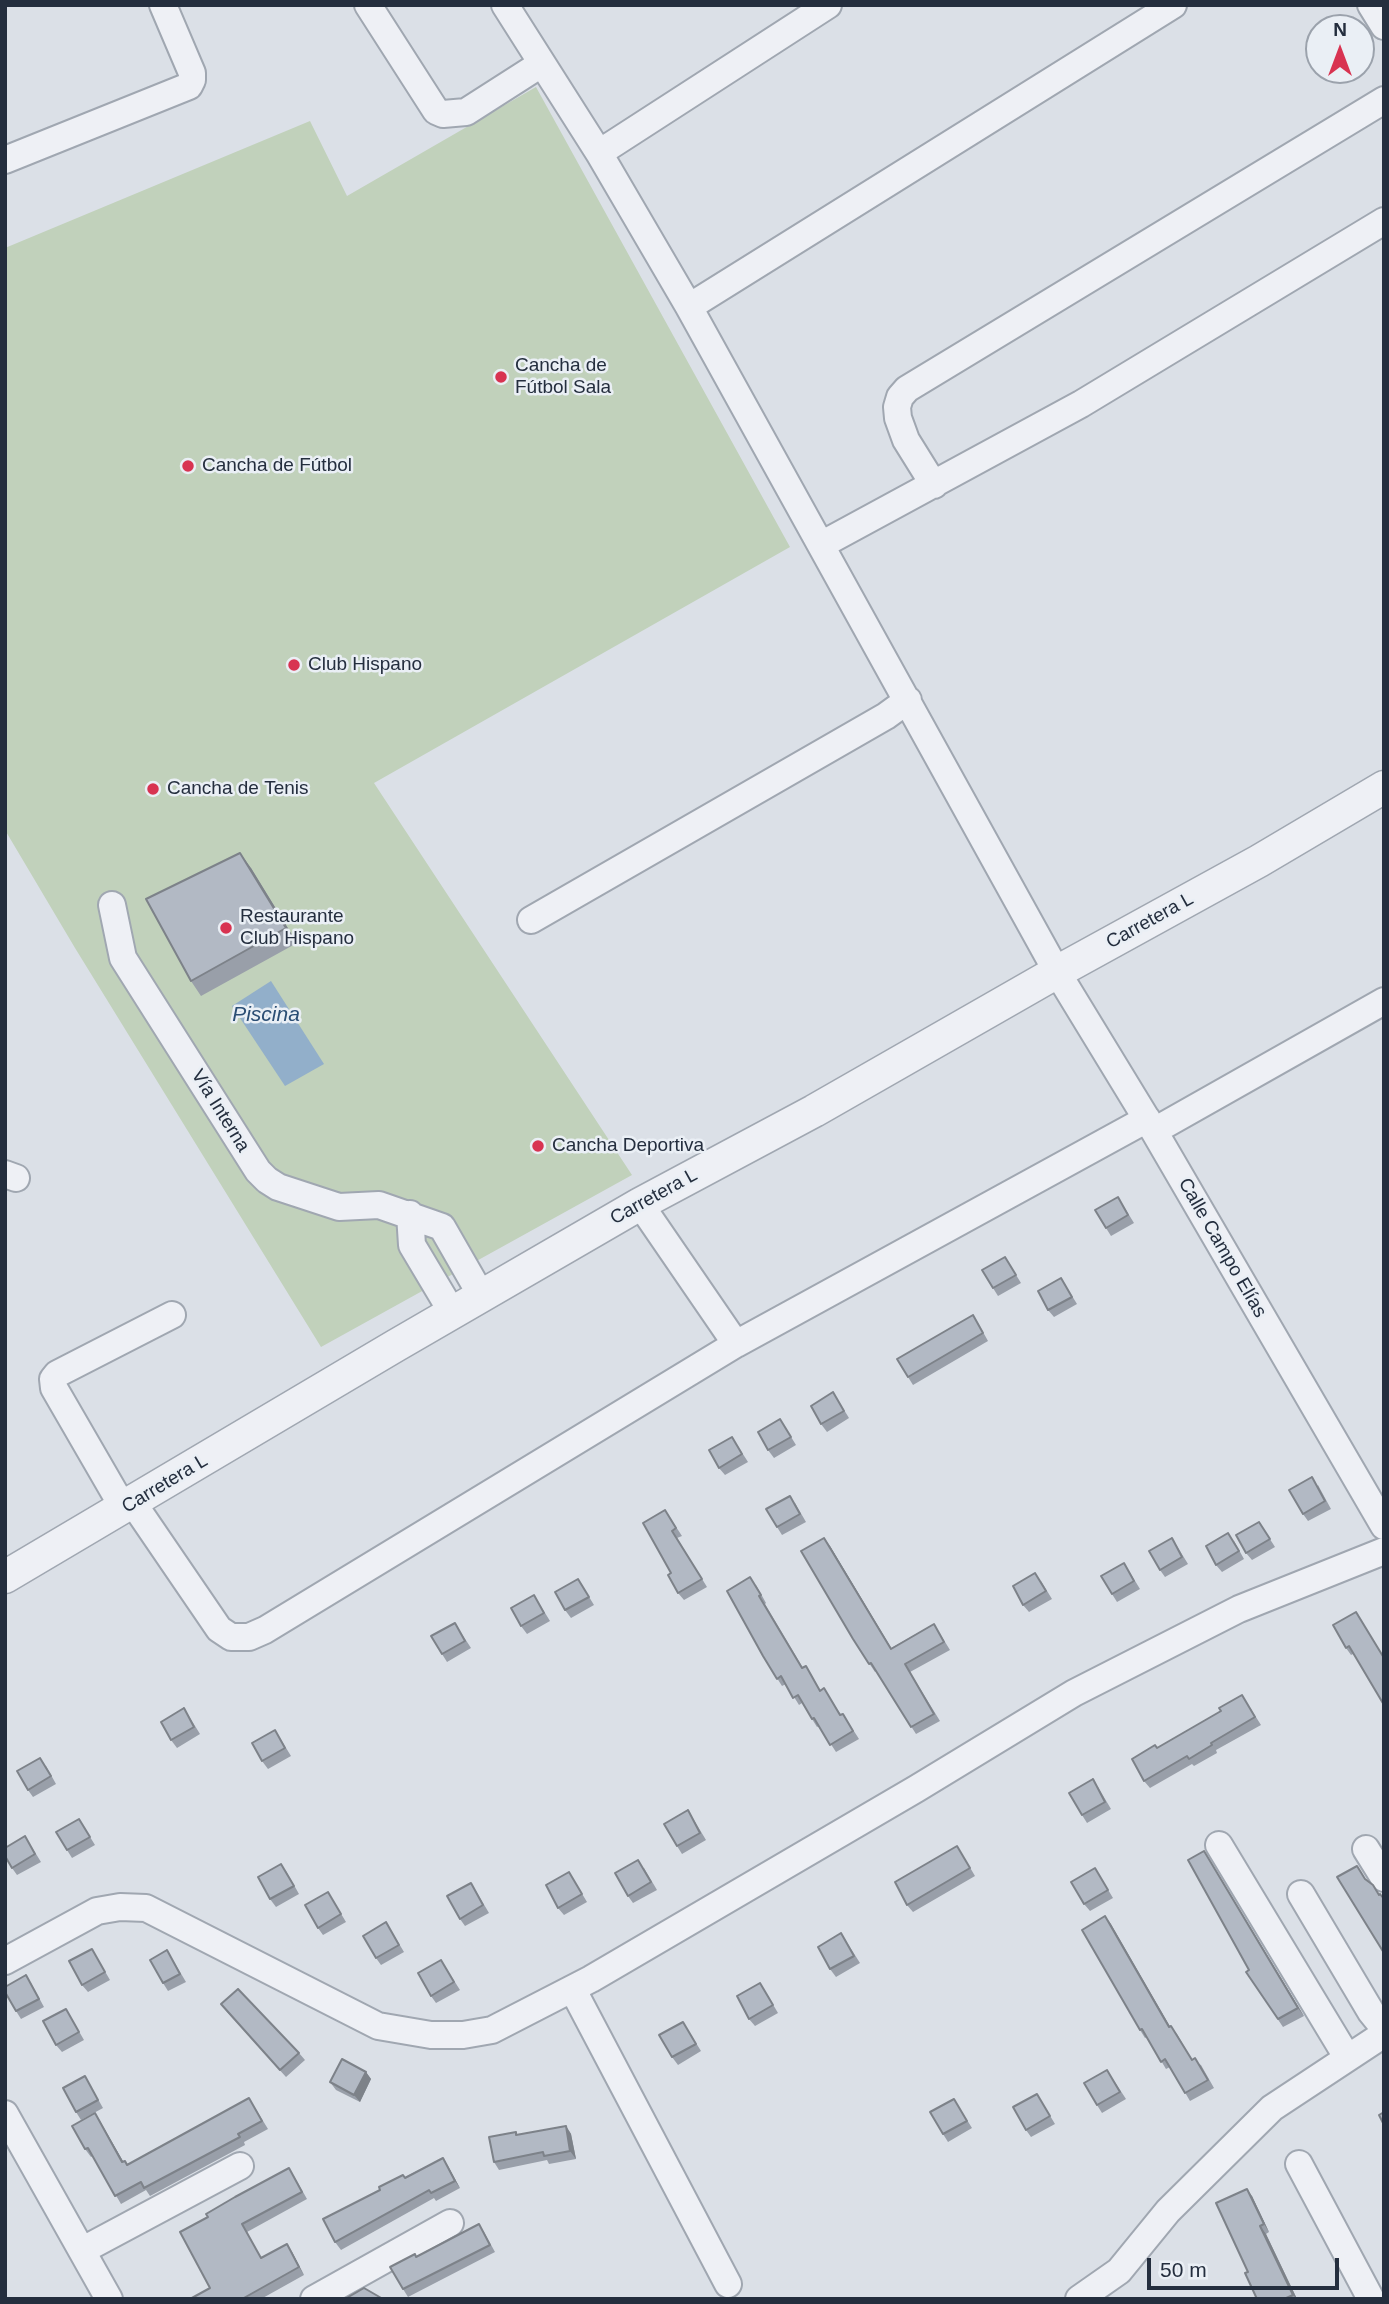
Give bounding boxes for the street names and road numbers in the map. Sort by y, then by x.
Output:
street label: Carretera L [1102,888,1198,954]
street label: Vía Interna [186,1066,254,1156]
street label: Carretera L [606,1164,702,1230]
street label: Calle Campo Elías [1173,1174,1271,1322]
street label: Carretera L [118,1449,212,1519]

